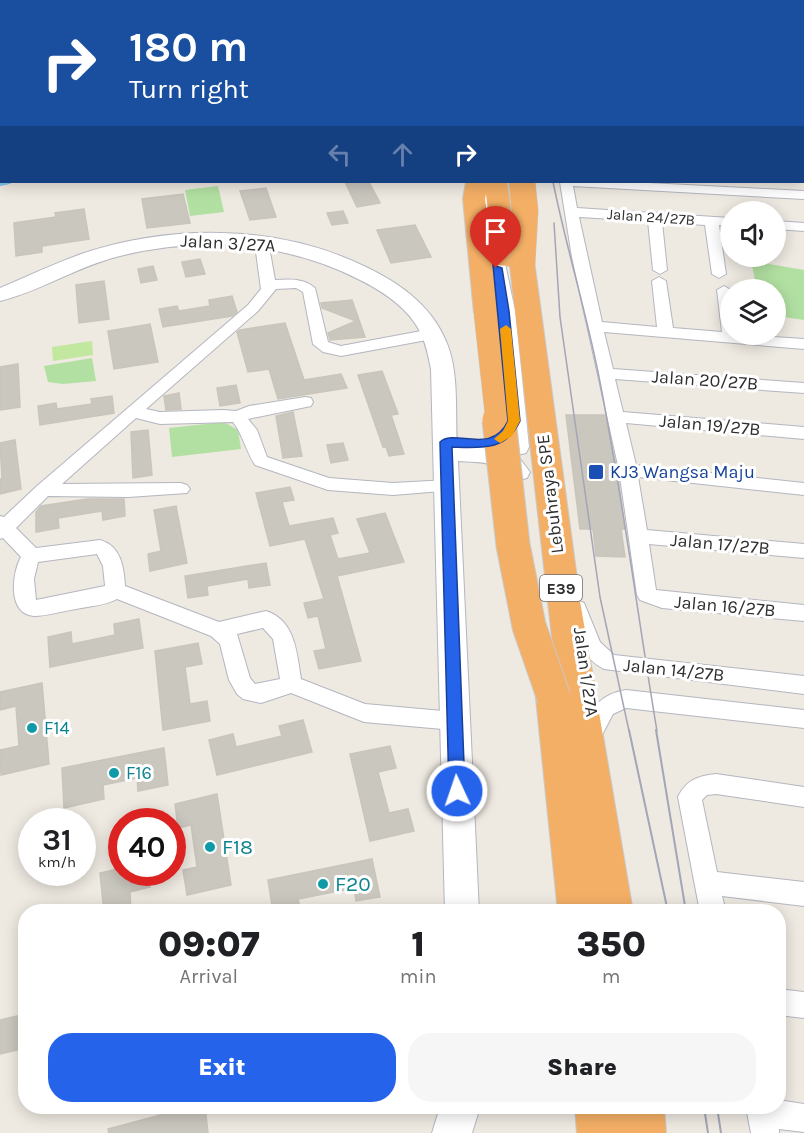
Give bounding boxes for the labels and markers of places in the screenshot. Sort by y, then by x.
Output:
pin [470,206,521,268]
place label: KJ3 Wangsa Maju [610,461,755,483]
marker: KJ3 Wangsa Maju [587,463,605,481]
place label: F14 [44,717,69,739]
marker: F14 [25,721,39,735]
place label: F16 [126,762,152,784]
marker: F16 [107,766,121,780]
place label: F18 [222,835,253,859]
marker: F18 [203,840,217,854]
place label: F20 [335,872,371,896]
marker: F20 [316,877,330,891]

